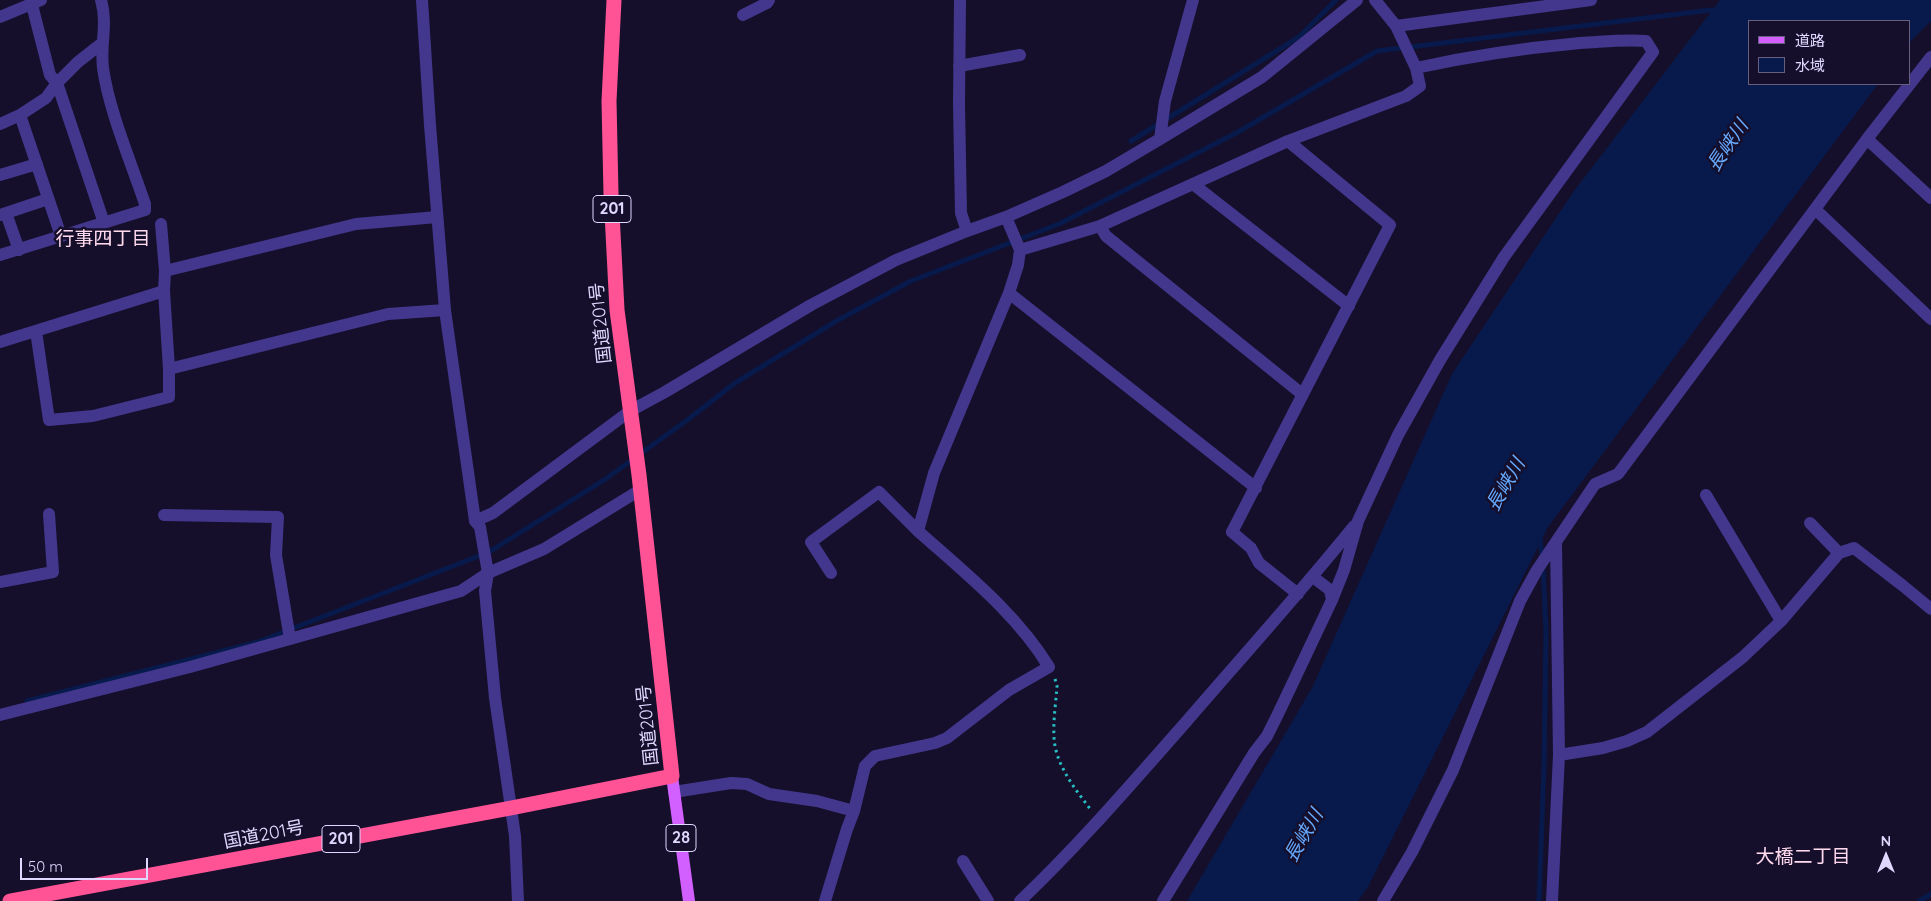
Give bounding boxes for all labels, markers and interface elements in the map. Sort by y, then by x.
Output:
legend [1748,20,1911,85]
text: 道路 [1795,31,1825,50]
text: 水域 [1795,56,1825,75]
water label: 長峡川 [1703,116,1753,176]
road number: 201 [593,195,631,222]
district label: 行事四丁目 [56,228,150,250]
street label: 国道201号 [586,281,616,365]
water label: 長峡川 [1482,455,1530,515]
street label: 国道201号 [633,683,663,767]
water label: 長峡川 [1280,806,1328,866]
street label: 国道201号 [222,817,306,853]
road number: 28 [666,824,696,851]
road number: 201 [322,826,360,852]
north arrow [1861,831,1911,881]
text: N [1881,832,1891,850]
district label: 大橋二丁目 [1756,846,1850,868]
scale bar [22,848,150,880]
text: 50 m [28,857,63,876]

